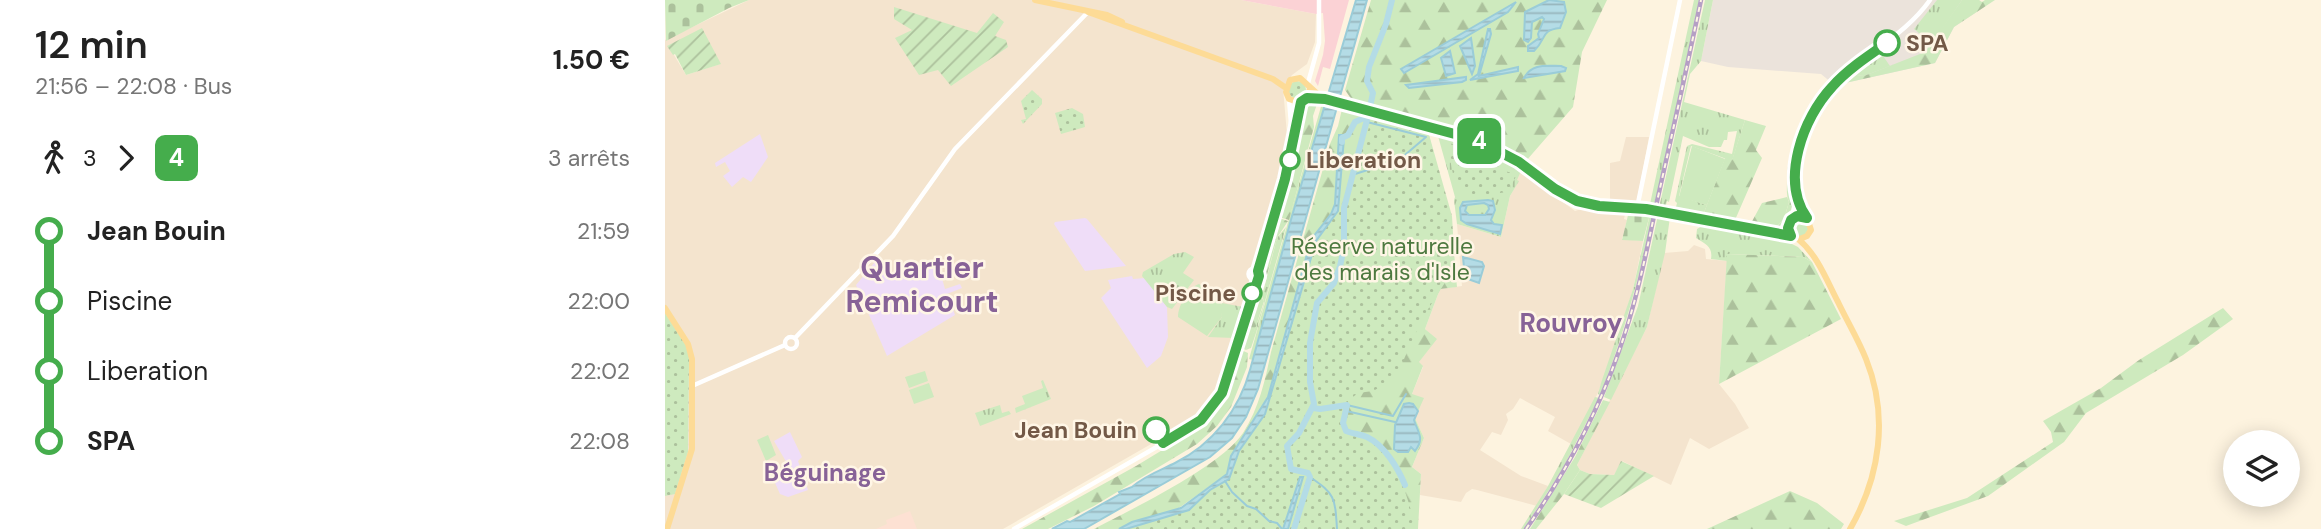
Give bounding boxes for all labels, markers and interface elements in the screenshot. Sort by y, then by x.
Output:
text: 12 min [35,20,148,70]
place label: SPA [1906,28,1949,58]
marker: SPA [1874,30,1900,56]
text: 1.50 € [553,43,630,77]
text: 21:56 – 22:08 · Bus [35,71,232,101]
line badge: 4 [1456,118,1502,164]
text: 4 [1471,125,1487,156]
icon: walk [35,139,73,177]
icon: forward [107,139,145,177]
text: 4 [169,142,184,173]
text: 3 [83,143,97,173]
text: 3 arrêts [548,143,630,173]
place label: Liberation [1306,145,1421,175]
marker: Liberation [1280,150,1300,170]
text: Jean Bouin [87,214,226,248]
text: 21:59 [577,216,630,246]
park label: Réserve naturelle des marais d'Isle [1291,231,1473,287]
district label: Quartier Remicourt [846,248,998,321]
place label: Piscine [1155,278,1236,308]
marker: Piscine [1242,283,1262,303]
text: Piscine [87,284,172,318]
text: 22:00 [567,286,630,316]
district label: Rouvroy [1520,306,1623,340]
text: Liberation [87,354,208,388]
text: 22:02 [570,356,630,386]
place label: Jean Bouin [1014,415,1137,445]
marker: Jean Bouin [1143,417,1169,443]
text: SPA [87,424,135,458]
text: 22:08 [569,426,630,456]
map controls [2223,430,2300,507]
button: layers [2223,430,2300,507]
district label: Béguinage [764,457,886,488]

